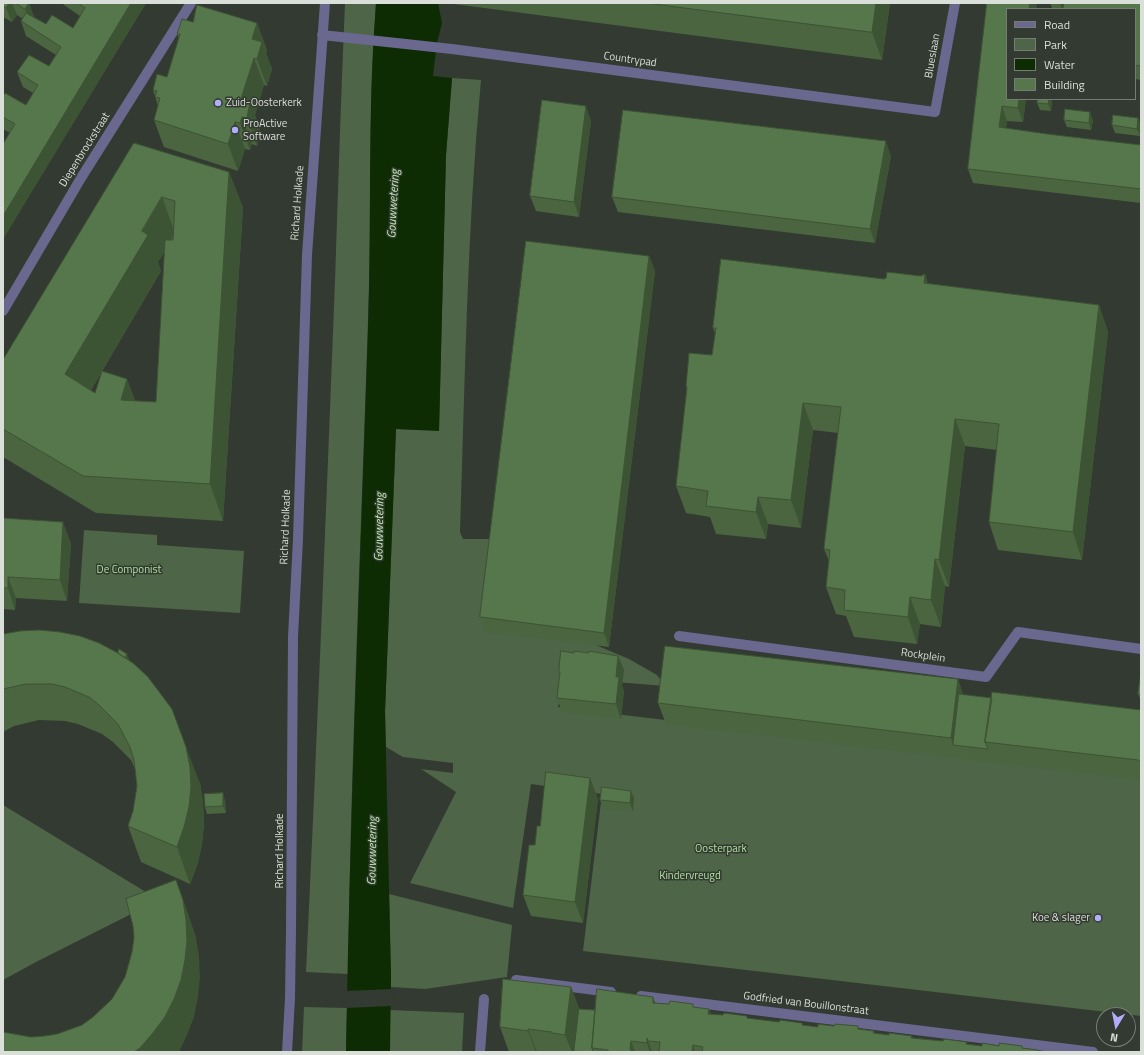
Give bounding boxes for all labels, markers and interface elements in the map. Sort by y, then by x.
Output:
legend [1006,8,1136,100]
text: Road [1044,15,1070,34]
street label: Blueslaan [923,33,943,79]
text: Park [1044,35,1067,54]
street label: Countrypad [603,50,657,70]
text: Water [1044,55,1075,74]
text: Building [1044,75,1085,94]
place label: Zuid-Oosterkerk [226,96,302,110]
marker: Zuid-Oosterkerk [213,98,223,108]
street label: Diepenbrockstraat [57,110,113,190]
place label: ProActive Software [243,117,287,143]
marker: ProActive Software [230,125,240,135]
street label: Richard Holkade [289,165,307,241]
water label: Gouwwetering [385,169,403,239]
street label: Richard Holkade [278,489,294,565]
water label: Gouwwetering [372,492,388,562]
park label: De Componist [97,563,161,577]
street label: Rockplein [900,646,946,666]
street label: Richard Holkade [273,813,287,889]
water label: Gouwwetering [365,816,381,886]
park label: Oosterpark [695,842,747,856]
park label: Kindervreugd [659,869,721,883]
place label: Koe & slager [1032,911,1090,925]
marker: Koe & slager [1093,913,1103,923]
street label: Godfried van Bouillonstraat [742,990,870,1018]
north arrow [1096,1007,1136,1047]
text: N [1109,1029,1119,1046]

